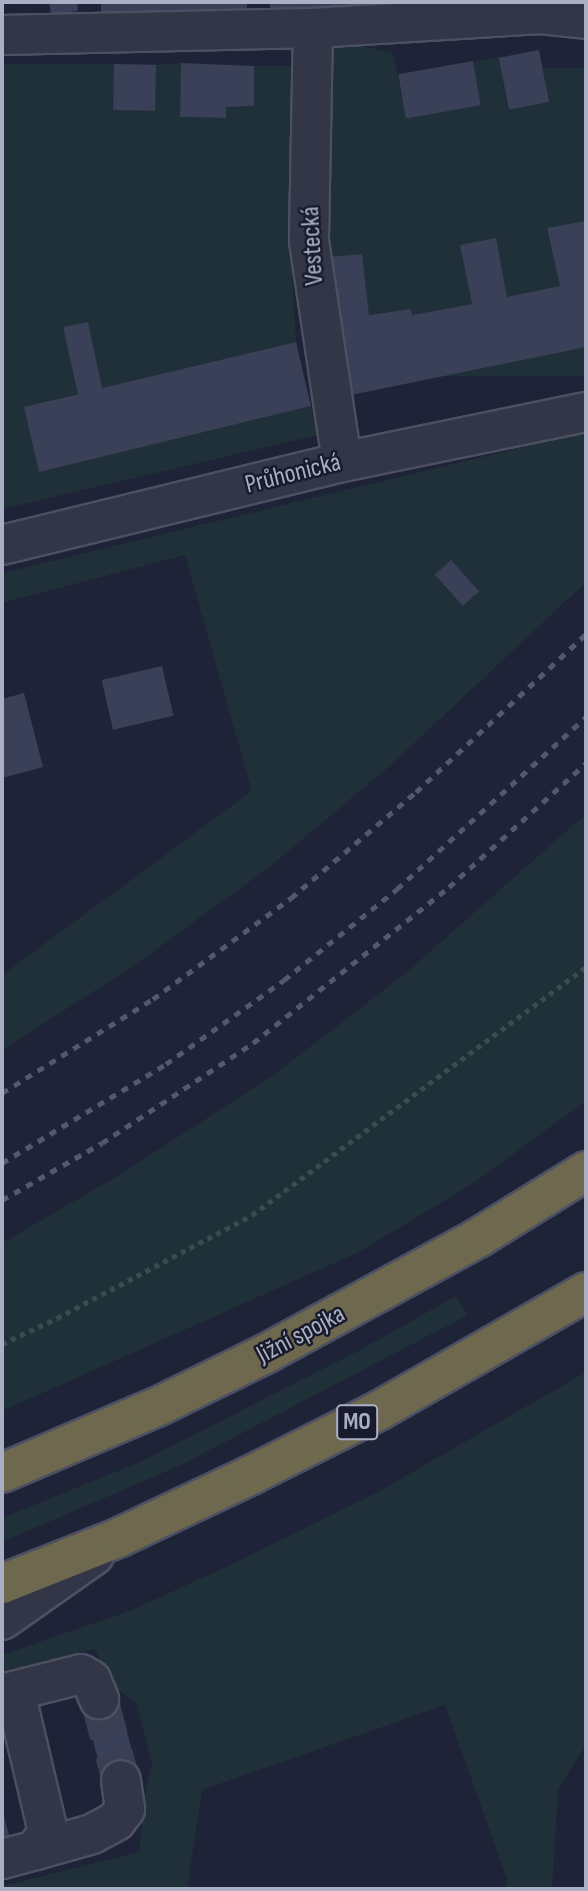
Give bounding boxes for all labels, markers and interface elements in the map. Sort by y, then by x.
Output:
street label: Vestecká [295,206,331,286]
street label: Průhonická [242,447,344,501]
street label: Jižní spojka [252,1299,350,1371]
road number: MO [336,1402,378,1442]

